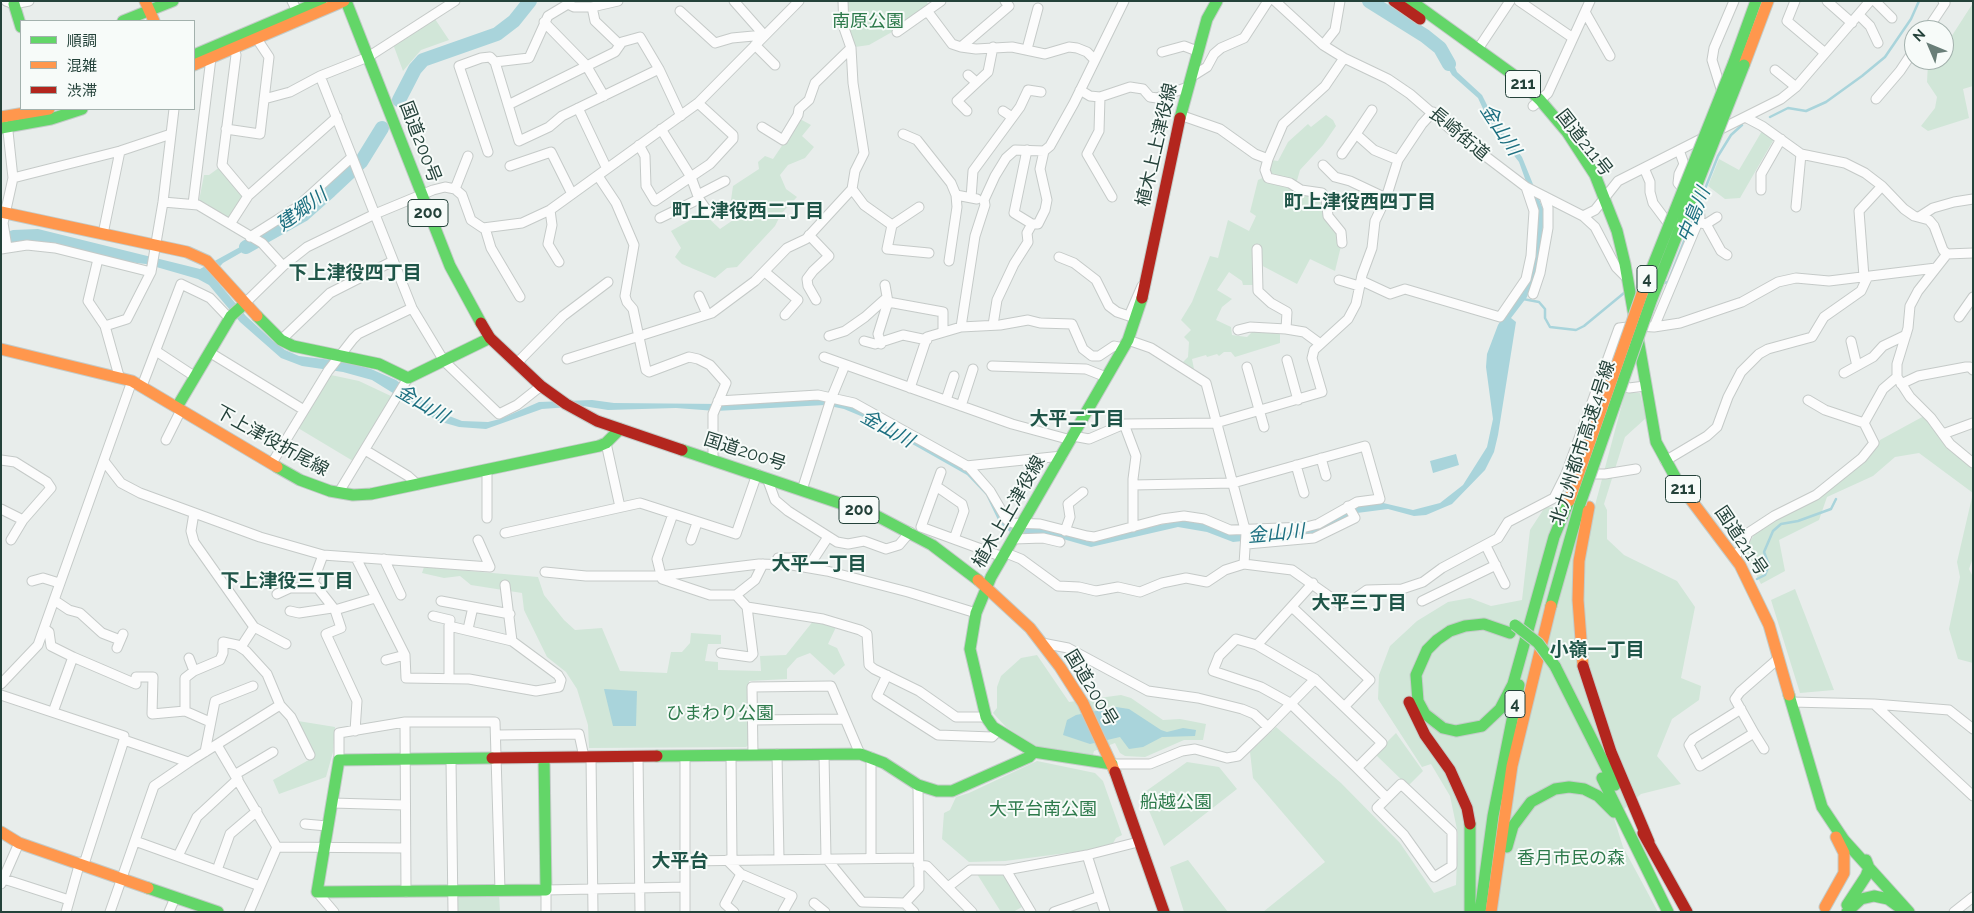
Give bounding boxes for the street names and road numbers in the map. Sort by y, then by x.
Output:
road number: 211 [1506,70,1540,98]
street label: 植木上上津役線 [1132,81,1182,209]
street label: 国道200号 [395,98,445,186]
street label: 長崎街道 [1424,103,1494,165]
street label: 国道211号 [1551,105,1617,181]
road number: 200 [408,200,448,227]
road number: 4 [1637,266,1657,292]
street label: 北九州都市高速4号線 [1546,358,1620,528]
street label: 下上津役折尾線 [212,401,332,481]
street label: 国道200号 [701,429,789,475]
street label: 植木上上津役線 [968,452,1050,572]
road number: 211 [1666,476,1700,502]
road number: 200 [839,496,879,524]
street label: 国道211号 [1710,502,1772,580]
street label: 国道200号 [1060,646,1122,730]
road number: 4 [1505,691,1525,718]

